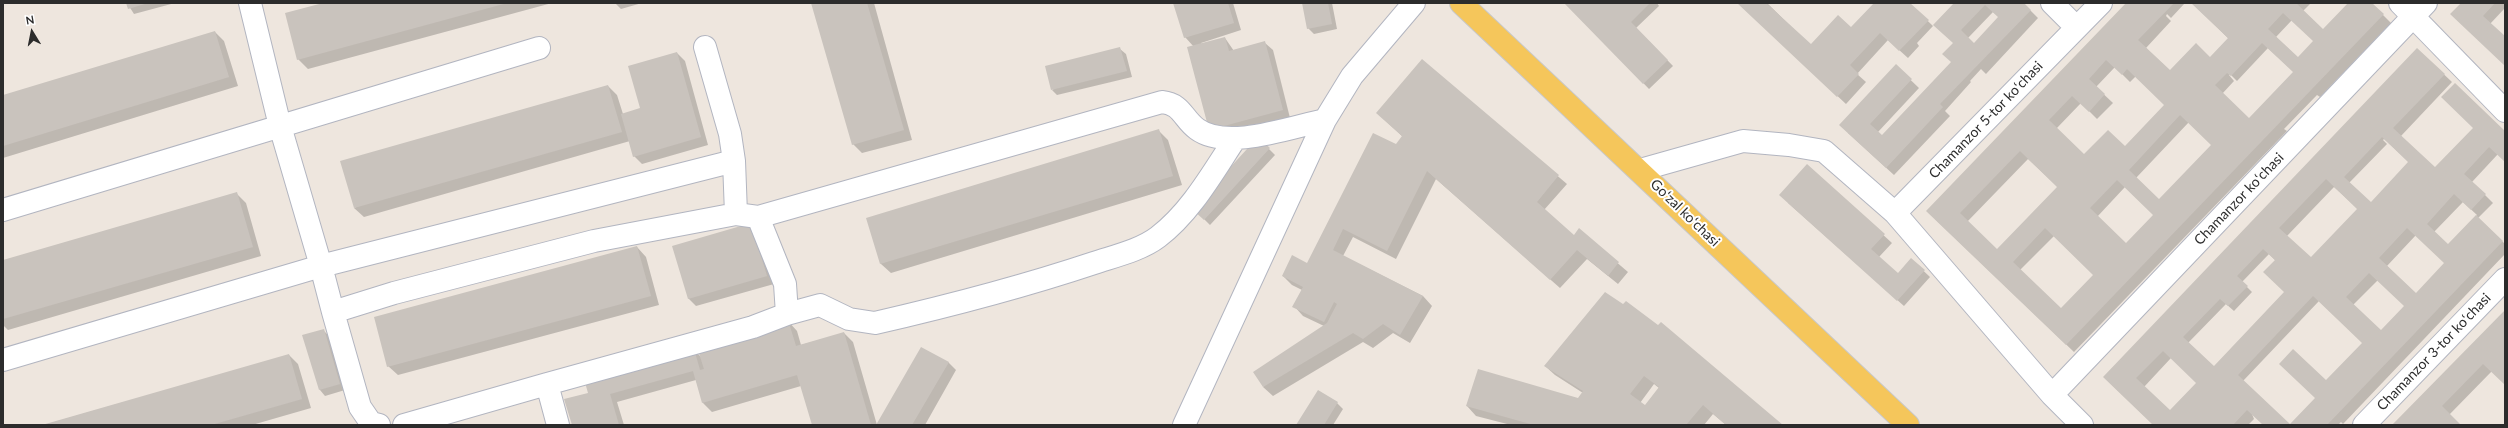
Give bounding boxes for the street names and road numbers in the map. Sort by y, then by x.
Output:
street label: Chamanzor 5-tor koʻchasi [1926,58,2046,182]
street label: Chamanzor koʻchasi [2191,149,2287,249]
street label: Goʻzal koʻchasi [1647,176,1723,250]
street label: Chamanzor 3-tor koʻchasi [2374,290,2494,414]

